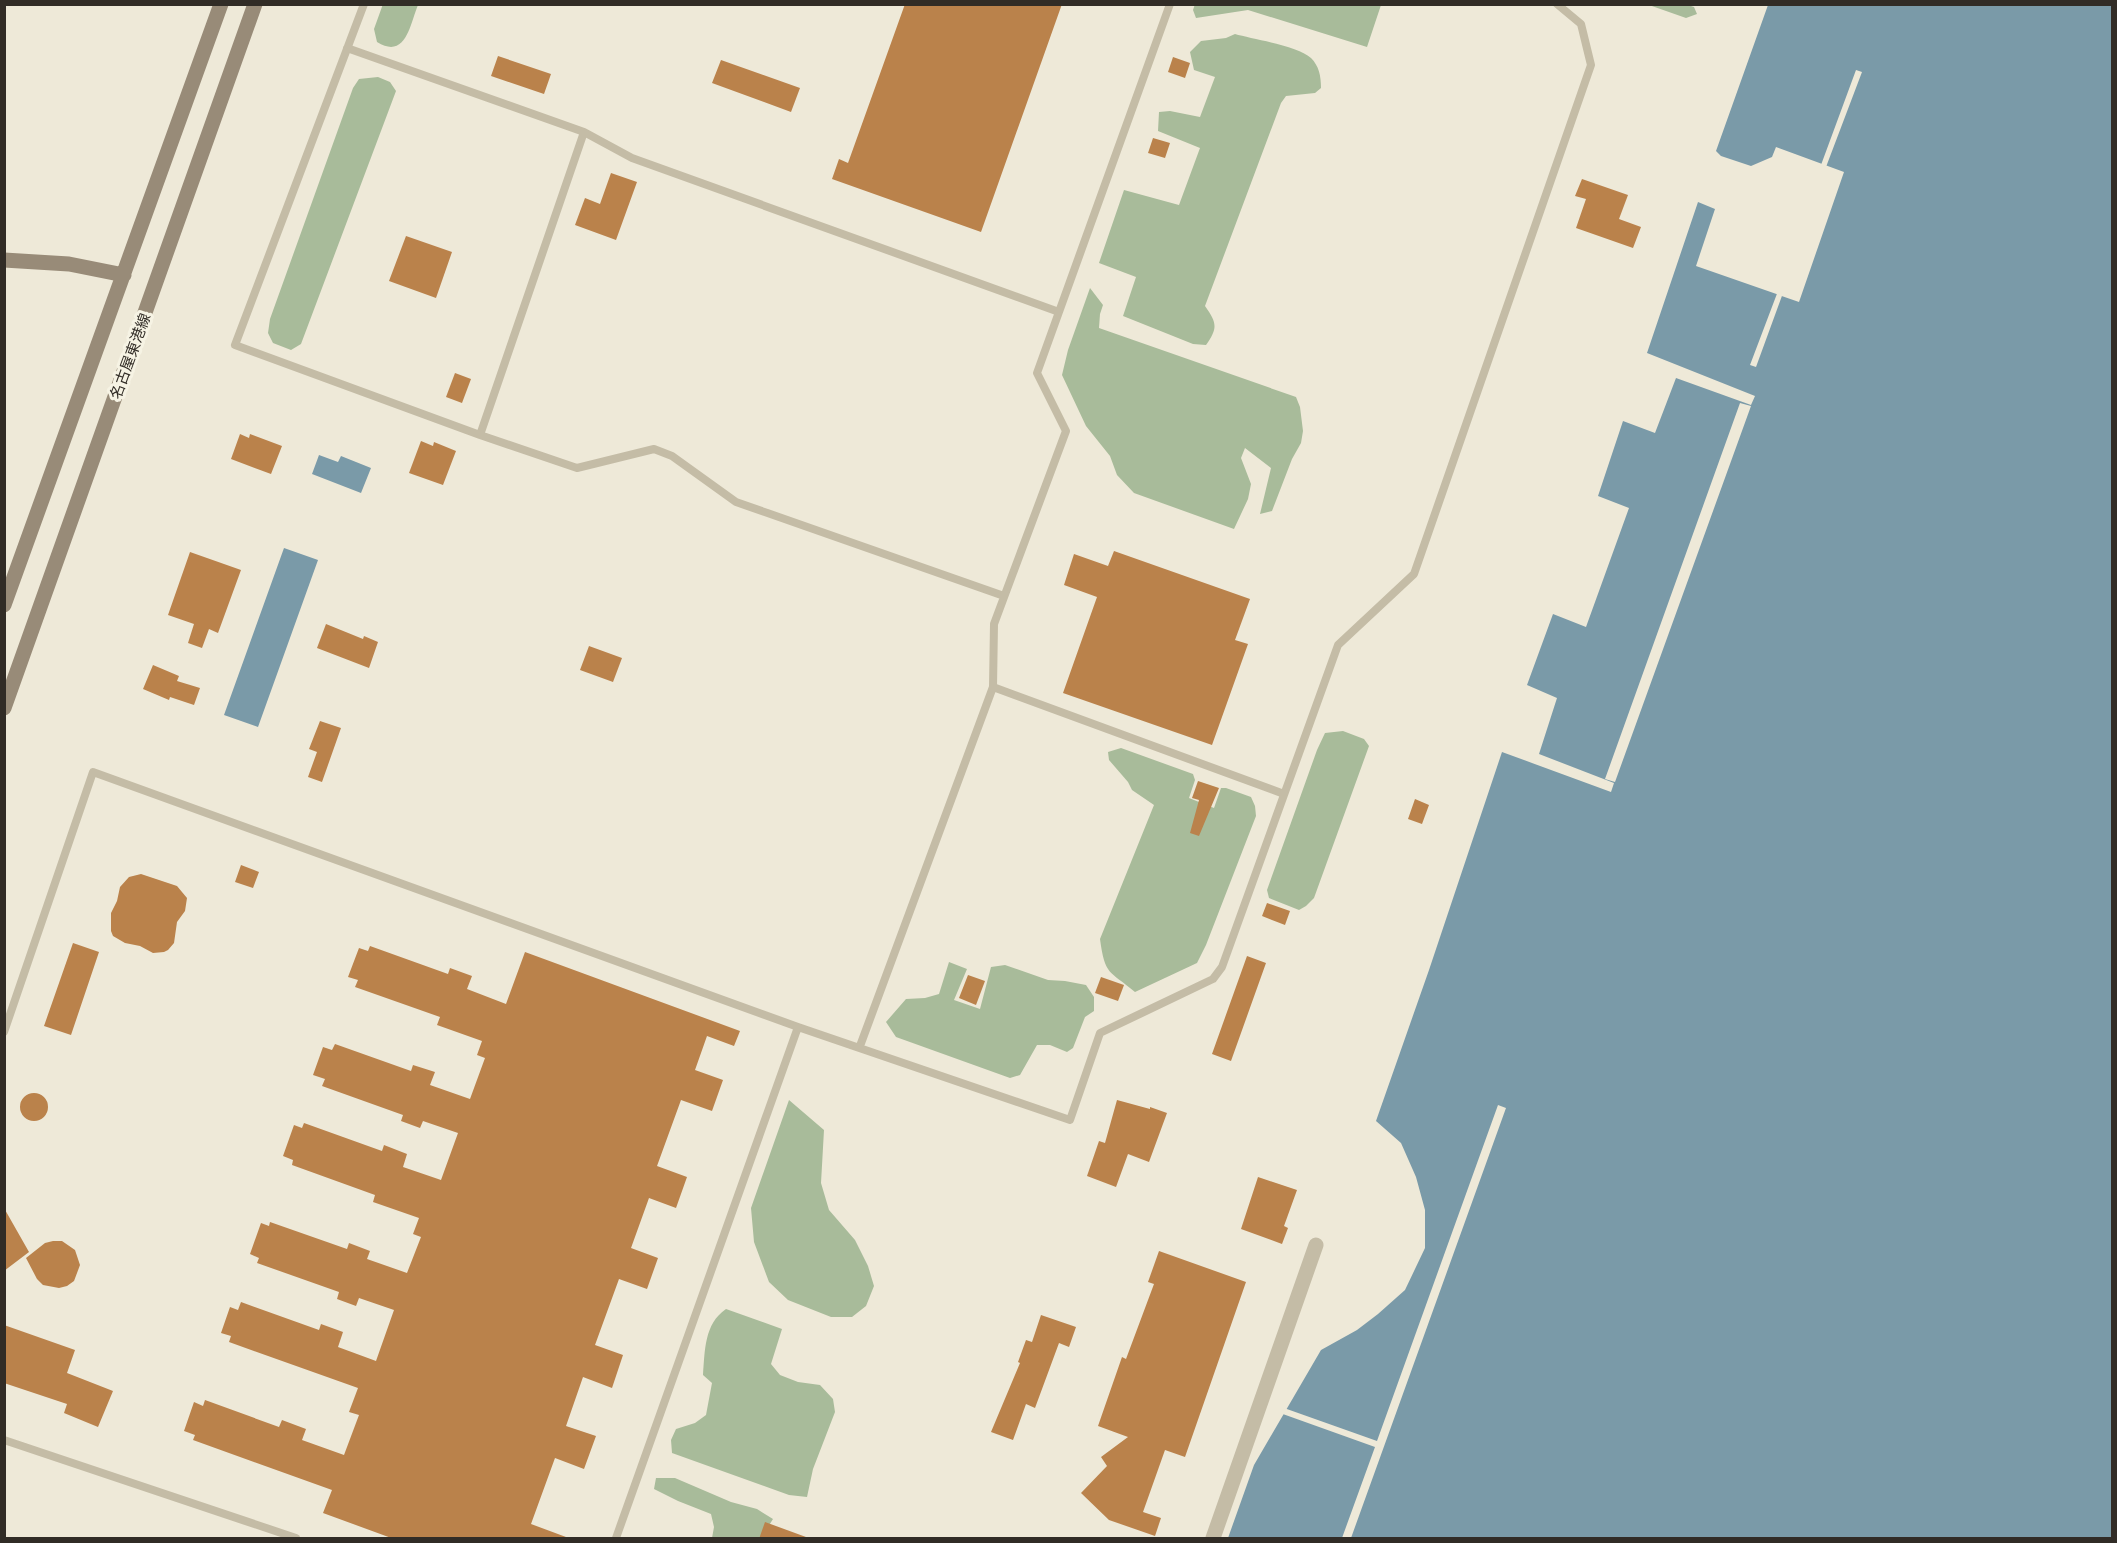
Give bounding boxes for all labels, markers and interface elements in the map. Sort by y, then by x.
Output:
street label: 名古屋東港線 [107,311,153,401]

